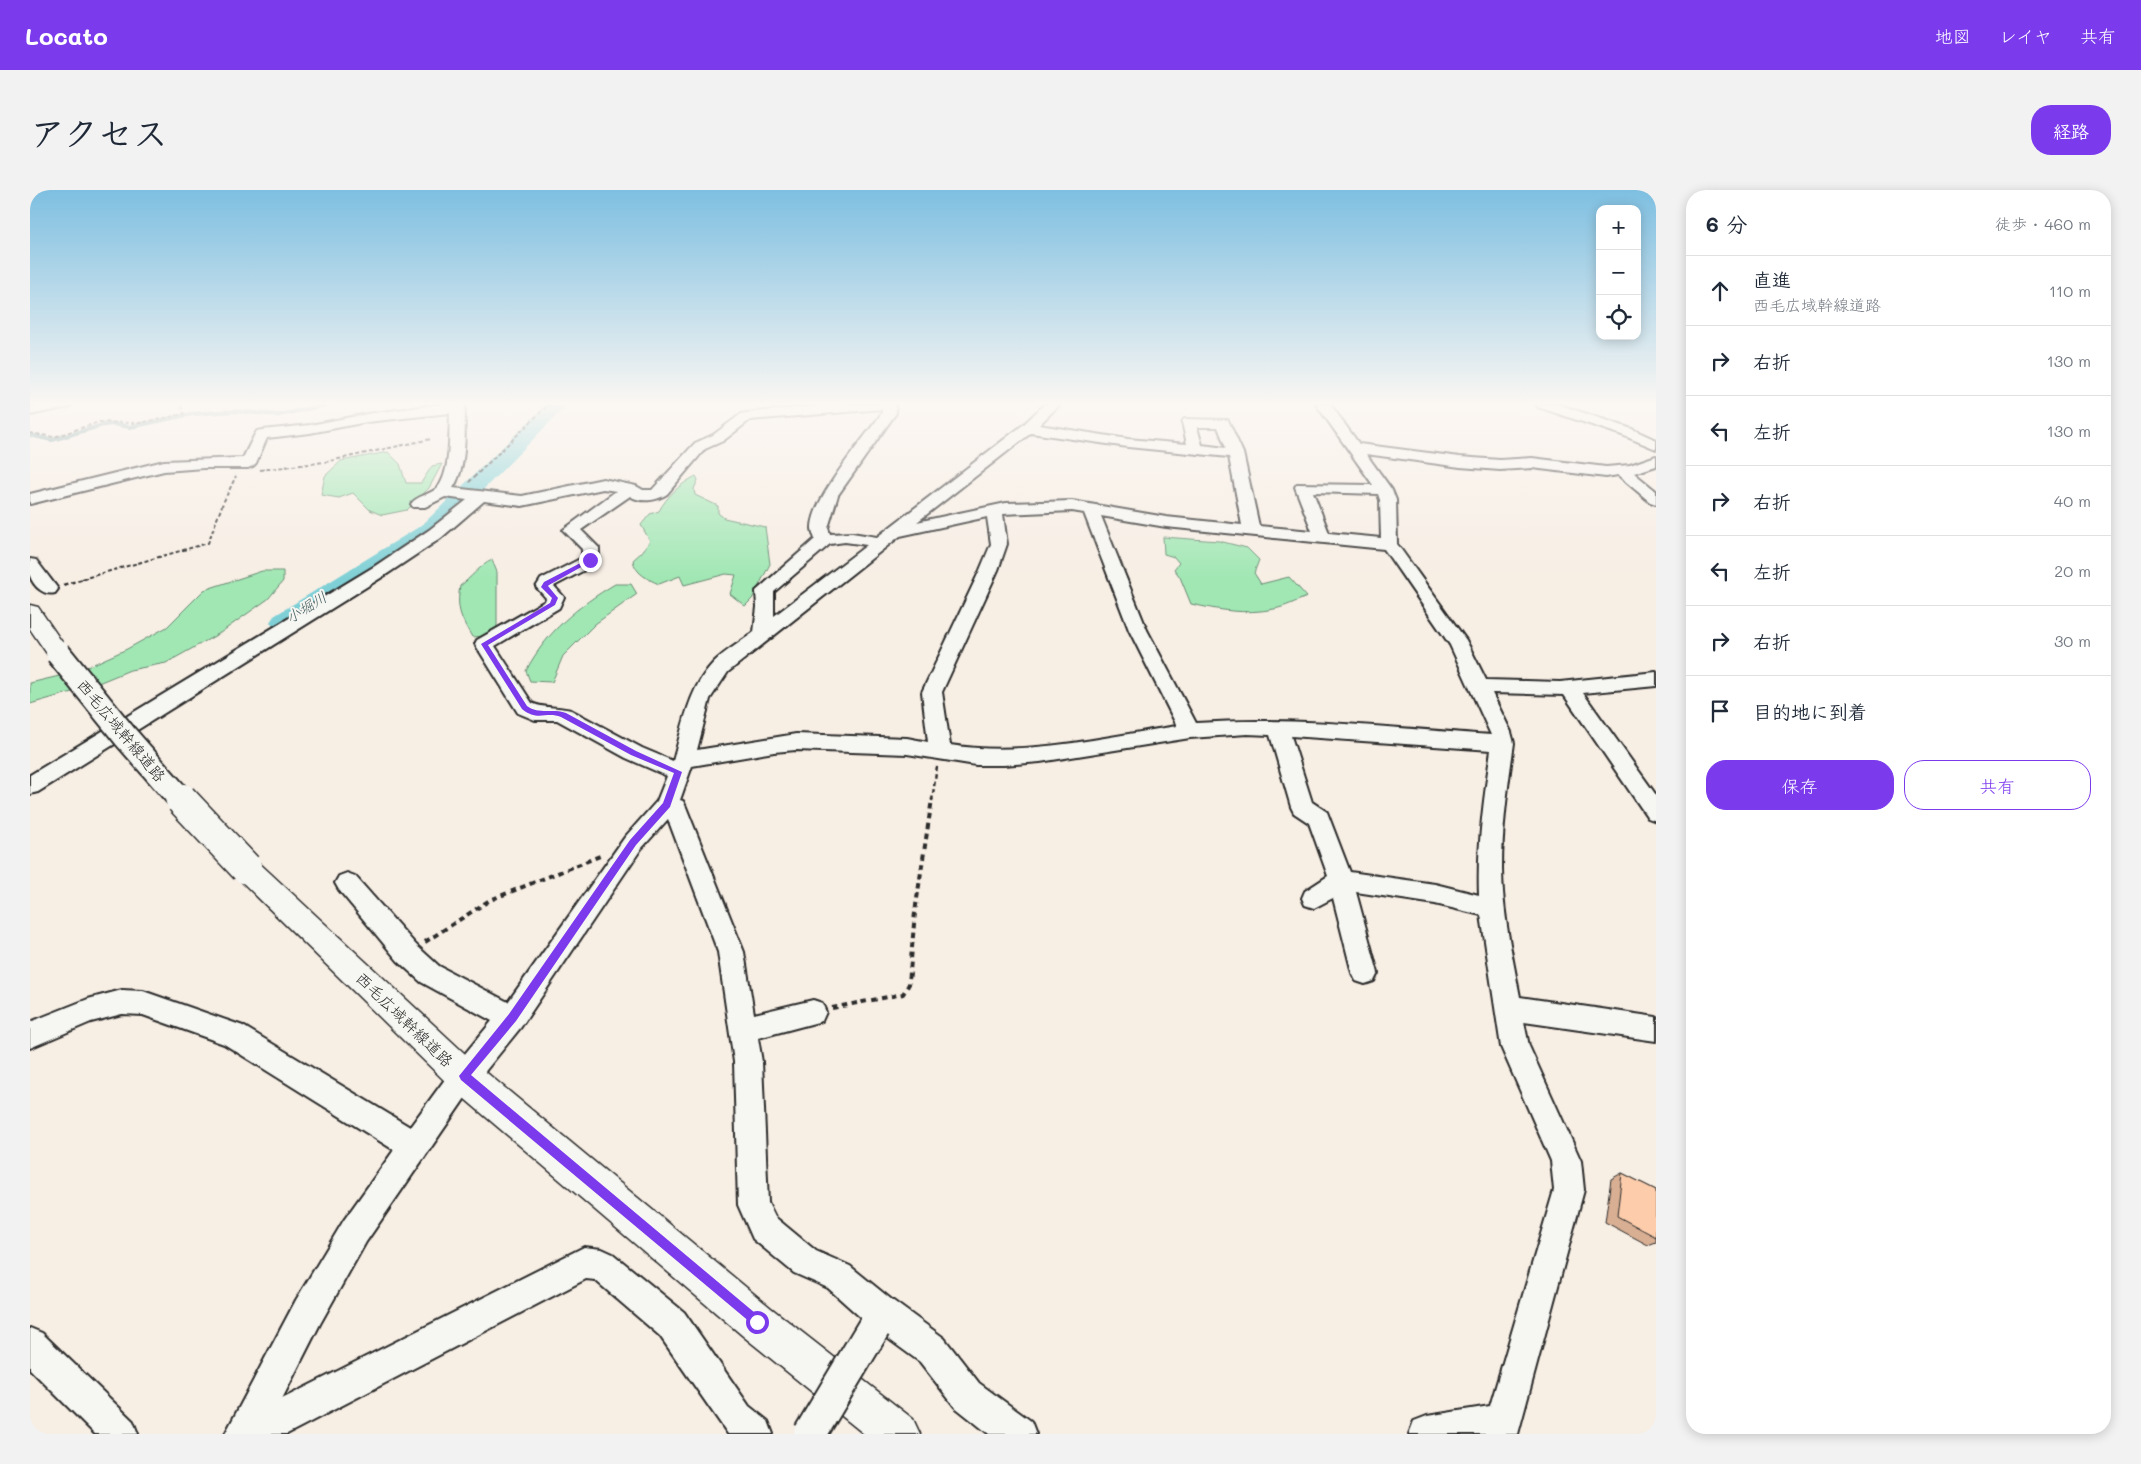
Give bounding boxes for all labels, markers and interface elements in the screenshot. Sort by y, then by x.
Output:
text: Locato [25,20,108,51]
text: 地図 [1935,24,1971,48]
text: レイヤ [1999,24,2052,48]
text: 共有 [2080,24,2116,48]
button: 経路 [2031,105,2111,155]
text: アクセス [30,109,168,155]
map controls [1596,205,1641,340]
button: + [1596,205,1641,250]
text: 6 分 [1706,210,1747,237]
text: 徒歩 · 460 m [1995,213,2091,234]
button: − [1596,250,1641,295]
text: 直進 [1753,267,1791,292]
icon: ahead [1706,277,1734,305]
text: 110 m [2049,280,2091,301]
text: 西毛広域幹線道路 [1753,294,1881,315]
button: locate [1596,295,1641,340]
icon: right [1706,347,1734,375]
text: 右折 [1753,349,1791,374]
text: 130 m [2047,350,2091,371]
icon: left [1706,417,1734,445]
text: 左折 [1753,419,1791,444]
text: 130 m [2047,420,2091,441]
icon: right [1706,487,1734,515]
text: 右折 [1753,489,1791,514]
text: 40 m [2054,490,2091,511]
route end [579,549,602,572]
icon: left [1706,557,1734,585]
text: 左折 [1753,559,1791,584]
text: 20 m [2054,560,2091,581]
water label: 小堀川 [282,587,330,627]
icon: right [1706,627,1734,655]
text: 右折 [1753,629,1791,654]
text: 30 m [2054,630,2091,651]
street label: 西毛広域幹線道路 [73,674,171,786]
icon: arrive [1706,697,1734,725]
text: 目的地に到着 [1753,699,1867,724]
button: 保存 [1706,760,1894,810]
button: 共有 [1904,760,2091,810]
street label: 西毛広域幹線道路 [352,967,458,1071]
route start [746,1311,769,1334]

